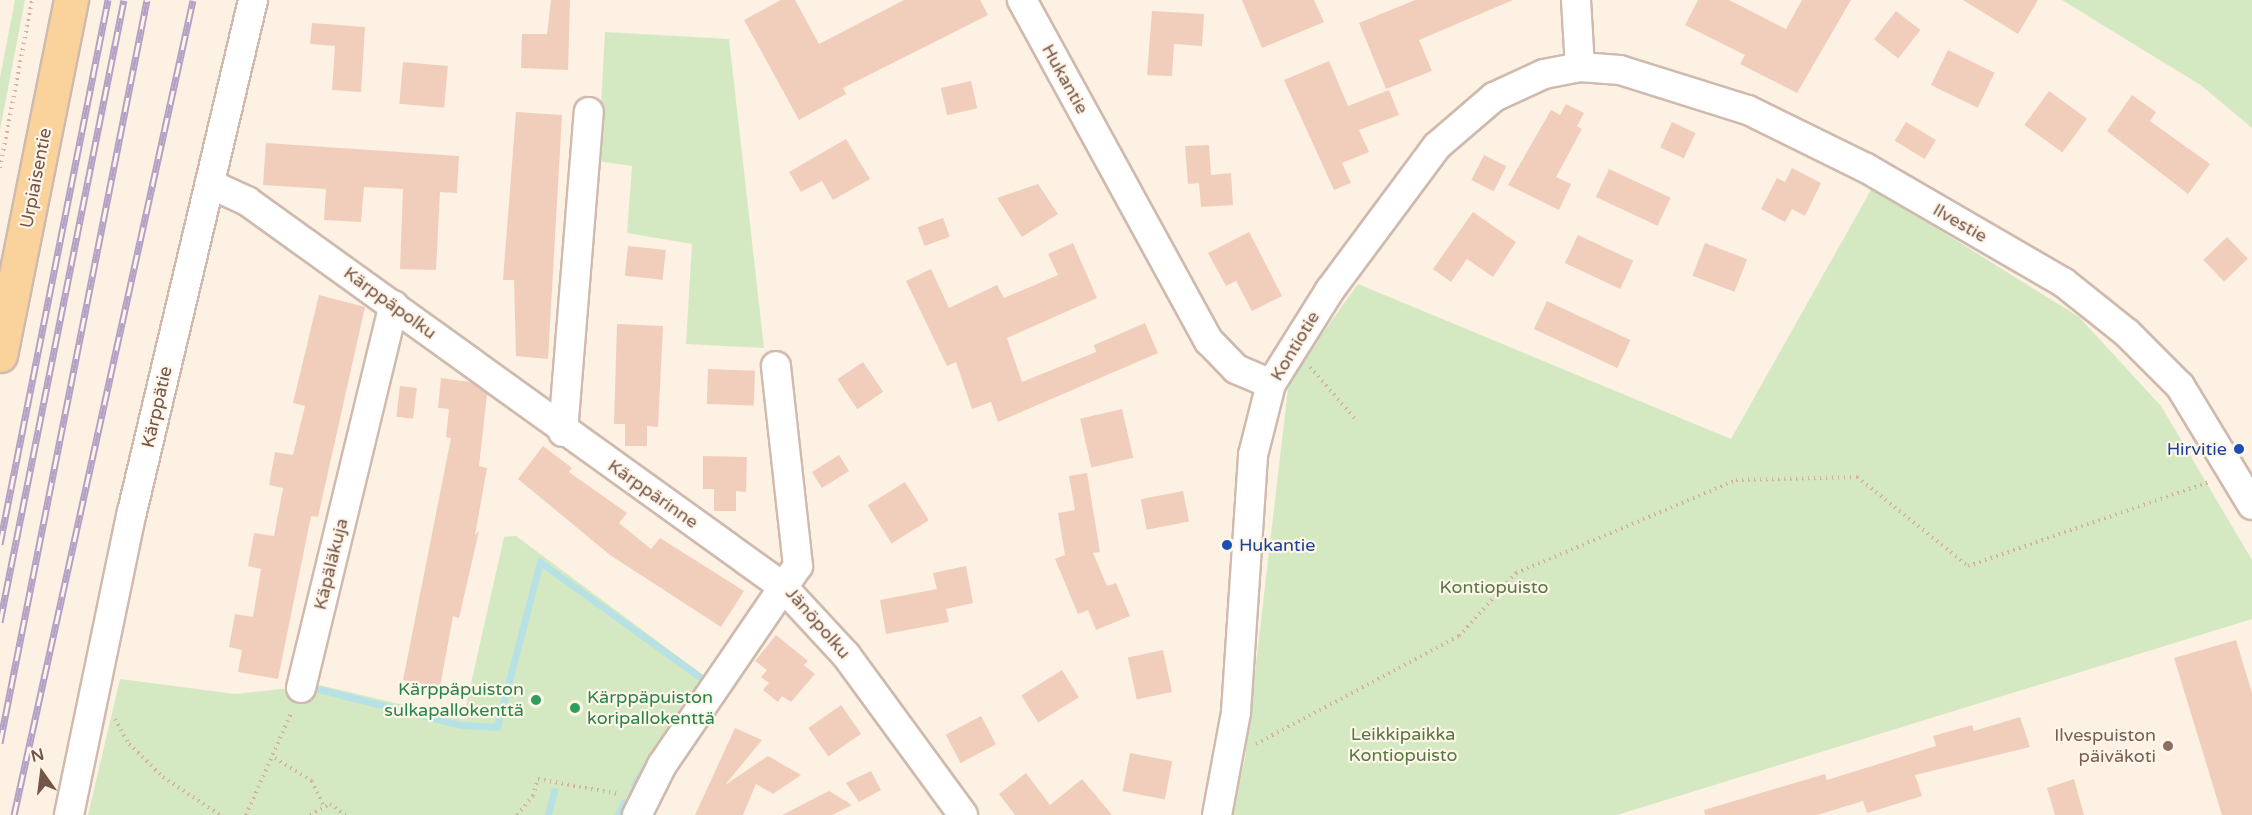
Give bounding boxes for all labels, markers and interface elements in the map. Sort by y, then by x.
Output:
street label: Hukantie [1037,40,1093,118]
street label: Urpiaisentie [16,126,56,230]
street label: Ilvestie [1929,199,1991,247]
street label: Kärppäpolku [339,262,441,344]
street label: Kontiotie [1266,307,1324,385]
street label: Kärppätie [137,364,177,450]
place label: Hirvitie [2167,438,2227,460]
marker: Hirvitie [2232,442,2246,456]
street label: Kärppärinne [604,455,702,533]
street label: Käpäläkuja [309,516,353,612]
place label: Hukantie [1239,534,1315,556]
marker: Hukantie [1220,538,1234,552]
park label: Kontiopuisto [1439,576,1549,598]
street label: Jänöpolku [781,583,855,663]
place label: Kärppäpuiston sulkapallokenttä [384,679,524,722]
place label: Kärppäpuiston koripallokenttä [587,687,715,730]
marker: Kärppäpuiston sulkapallokenttä [529,693,543,707]
marker: Kärppäpuiston koripallokenttä [568,701,582,715]
park label: Leikkipaikka Kontiopuisto [1348,724,1458,766]
place label: Ilvespuiston päiväkoti [2054,725,2156,768]
marker: Ilvespuiston päiväkoti [2161,739,2175,753]
north arrow [12,743,72,803]
text: N [29,744,46,767]

